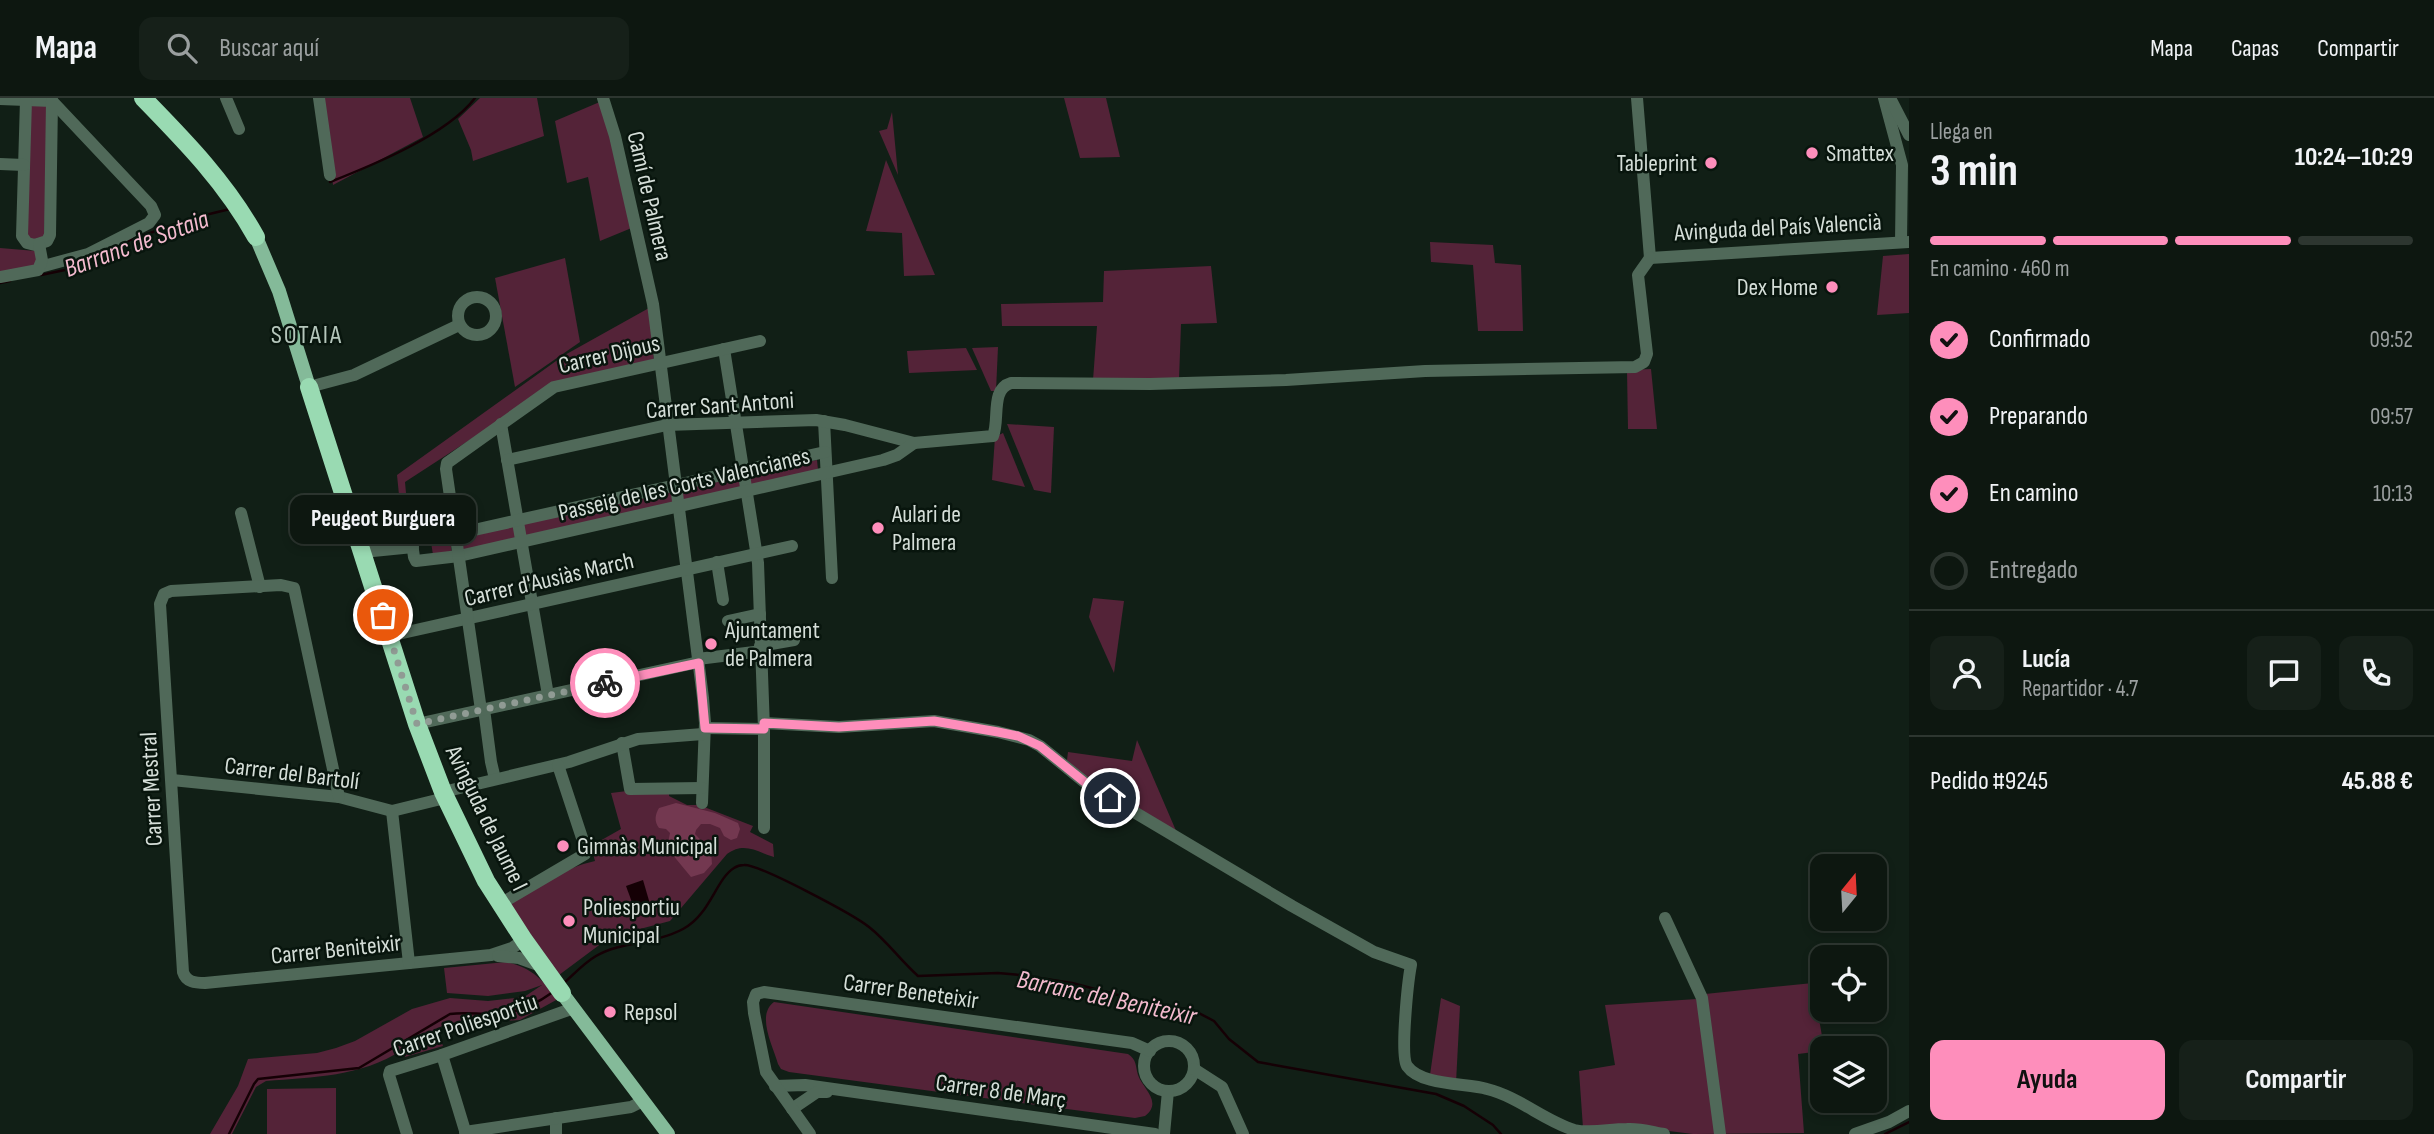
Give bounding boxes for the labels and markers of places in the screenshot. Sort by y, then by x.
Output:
place label: Smattex [1826,139,1894,168]
marker: Smattex [1804,145,1820,161]
place label: Tableprint [1616,149,1697,178]
marker: Tableprint [1703,155,1719,171]
place label: Dex Home [1737,273,1818,302]
marker: Dex Home [1824,279,1840,295]
callout: Peugeot Burguera [290,496,476,545]
place label: Aulari de Palmera [891,500,961,557]
marker: Aulari de Palmera [870,520,886,536]
pin [353,585,413,645]
place label: Ajuntament de Palmera [724,616,820,673]
marker: Ajuntament de Palmera [703,636,719,652]
pin [1080,768,1140,828]
place label: Gimnàs Municipal [577,832,718,861]
marker: Gimnàs Municipal [555,838,571,854]
place label: Poliesportiu Municipal [583,893,680,950]
marker: Poliesportiu Municipal [561,913,577,929]
place label: Repsol [624,998,677,1027]
marker: Repsol [602,1004,618,1020]

